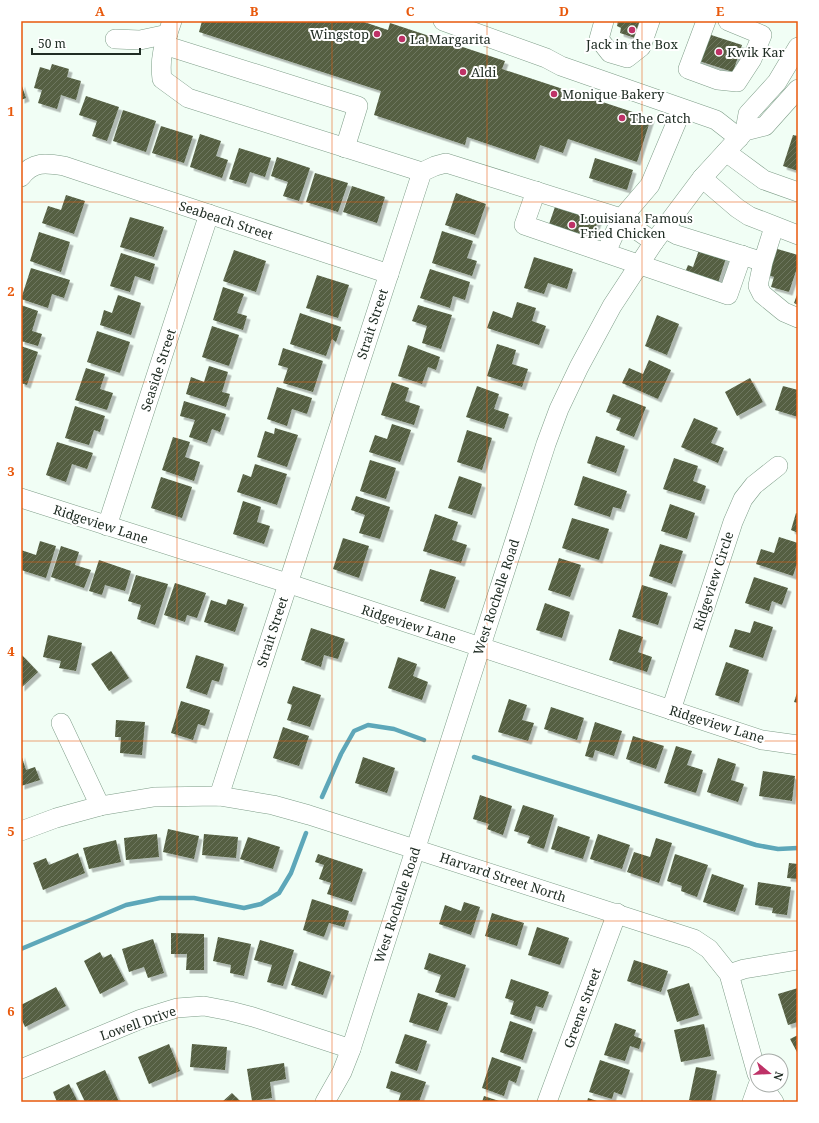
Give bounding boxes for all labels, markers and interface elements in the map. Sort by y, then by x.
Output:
text: A [95,2,105,20]
text: B [250,2,259,20]
text: C [406,2,415,20]
text: D [559,2,569,20]
text: E [716,2,725,20]
place label: Wingstop [310,25,369,43]
marker: Jack in the Box [627,25,637,35]
marker: Wingstop [372,29,382,39]
scale bar [32,30,140,56]
place label: La Margarita [410,30,491,48]
marker: La Margarita [397,34,407,44]
text: 50 m [38,35,66,52]
place label: Jack in the Box [585,35,678,53]
place label: Kwik Kar [727,43,785,61]
marker: Kwik Kar [714,47,724,57]
place label: Aldi [471,63,496,81]
marker: Aldi [458,67,468,77]
place label: Monique Bakery [562,85,665,103]
marker: Monique Bakery [549,89,559,99]
text: 1 [7,102,15,120]
place label: The Catch [630,109,691,127]
marker: The Catch [617,113,627,123]
street label: Seabeach Street [177,196,276,244]
place label: Louisiana Famous Fried Chicken [580,209,693,242]
marker: Louisiana Famous Fried Chicken [567,220,577,230]
text: 2 [7,282,15,300]
street label: Strait Street [352,286,392,362]
street label: Seaside Street [136,326,180,414]
text: 3 [7,462,15,480]
street label: Ridgeview Lane [51,500,151,548]
street label: Ridgeview Circle [688,529,738,633]
street label: West Rochelle Road [469,537,523,657]
street label: Strait Street [252,594,292,670]
street label: Ridgeview Lane [359,600,459,648]
text: 4 [7,642,15,660]
street label: Ridgeview Lane [667,701,767,747]
text: 5 [7,822,15,840]
street label: West Rochelle Road [370,845,424,965]
street label: Harvard Street North [437,848,569,906]
street label: Greene Street [559,965,605,1051]
text: 6 [7,1002,15,1020]
street label: Lowell Drive [98,1002,179,1044]
north arrow [749,1053,789,1093]
text: N [770,1070,787,1083]

